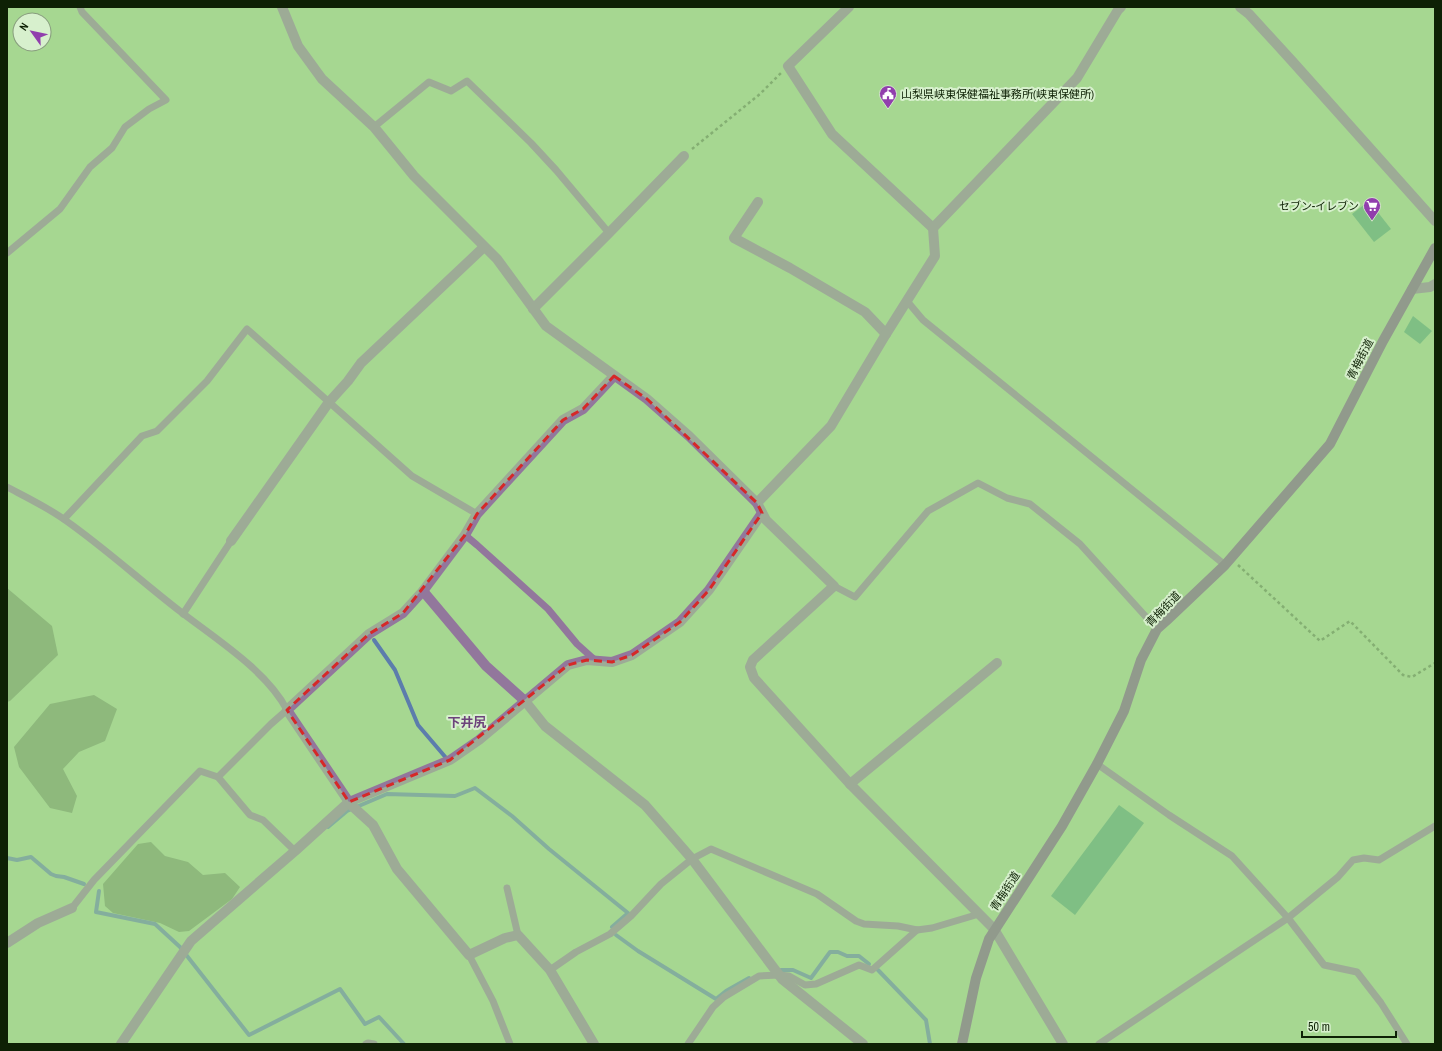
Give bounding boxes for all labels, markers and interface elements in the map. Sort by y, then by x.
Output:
north arrow [12,12,52,52]
text: N [16,20,31,33]
public building icon: 山梨県峡東保健福祉事務所(峡東保健所) [878,84,898,109]
place label: 山梨県峡東保健福祉事務所(峡東保健所) [901,87,1094,101]
supermarket icon: セブン-イレブン [1362,196,1382,221]
place label: セブン-イレブン [1279,199,1359,213]
street label: 青梅街道 [1344,336,1376,382]
street label: 青梅街道 [1143,588,1183,630]
district label: 下井尻 [447,714,487,731]
street label: 青梅街道 [987,869,1023,913]
scale bar [1302,1013,1396,1039]
text: 50 m [1308,1019,1330,1035]

